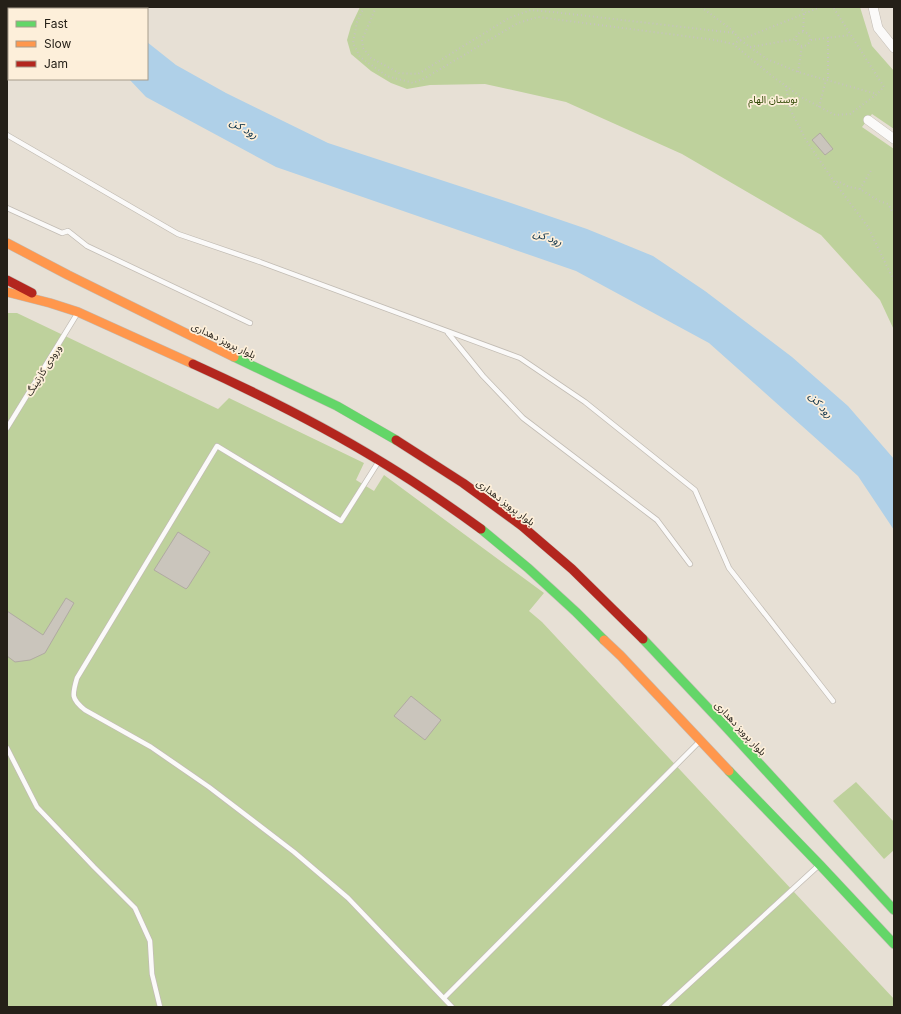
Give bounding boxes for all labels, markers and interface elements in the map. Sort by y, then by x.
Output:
legend [8,8,148,80]
text: Fast [44,16,68,31]
text: Slow [44,36,72,51]
text: Jam [44,56,68,71]
park label: بوستان الهام [748,93,798,108]
water label: رود کن [228,114,260,142]
water label: رود کن [532,225,564,249]
street label: بلوار پرویز دهداری [189,319,258,362]
street label: ورودی کارتینگ [23,342,64,398]
water label: رود کن [806,389,836,421]
street label: بلوار پرویز دهداری [474,476,538,529]
street label: بلوار پرویز دهداری [712,698,769,759]

